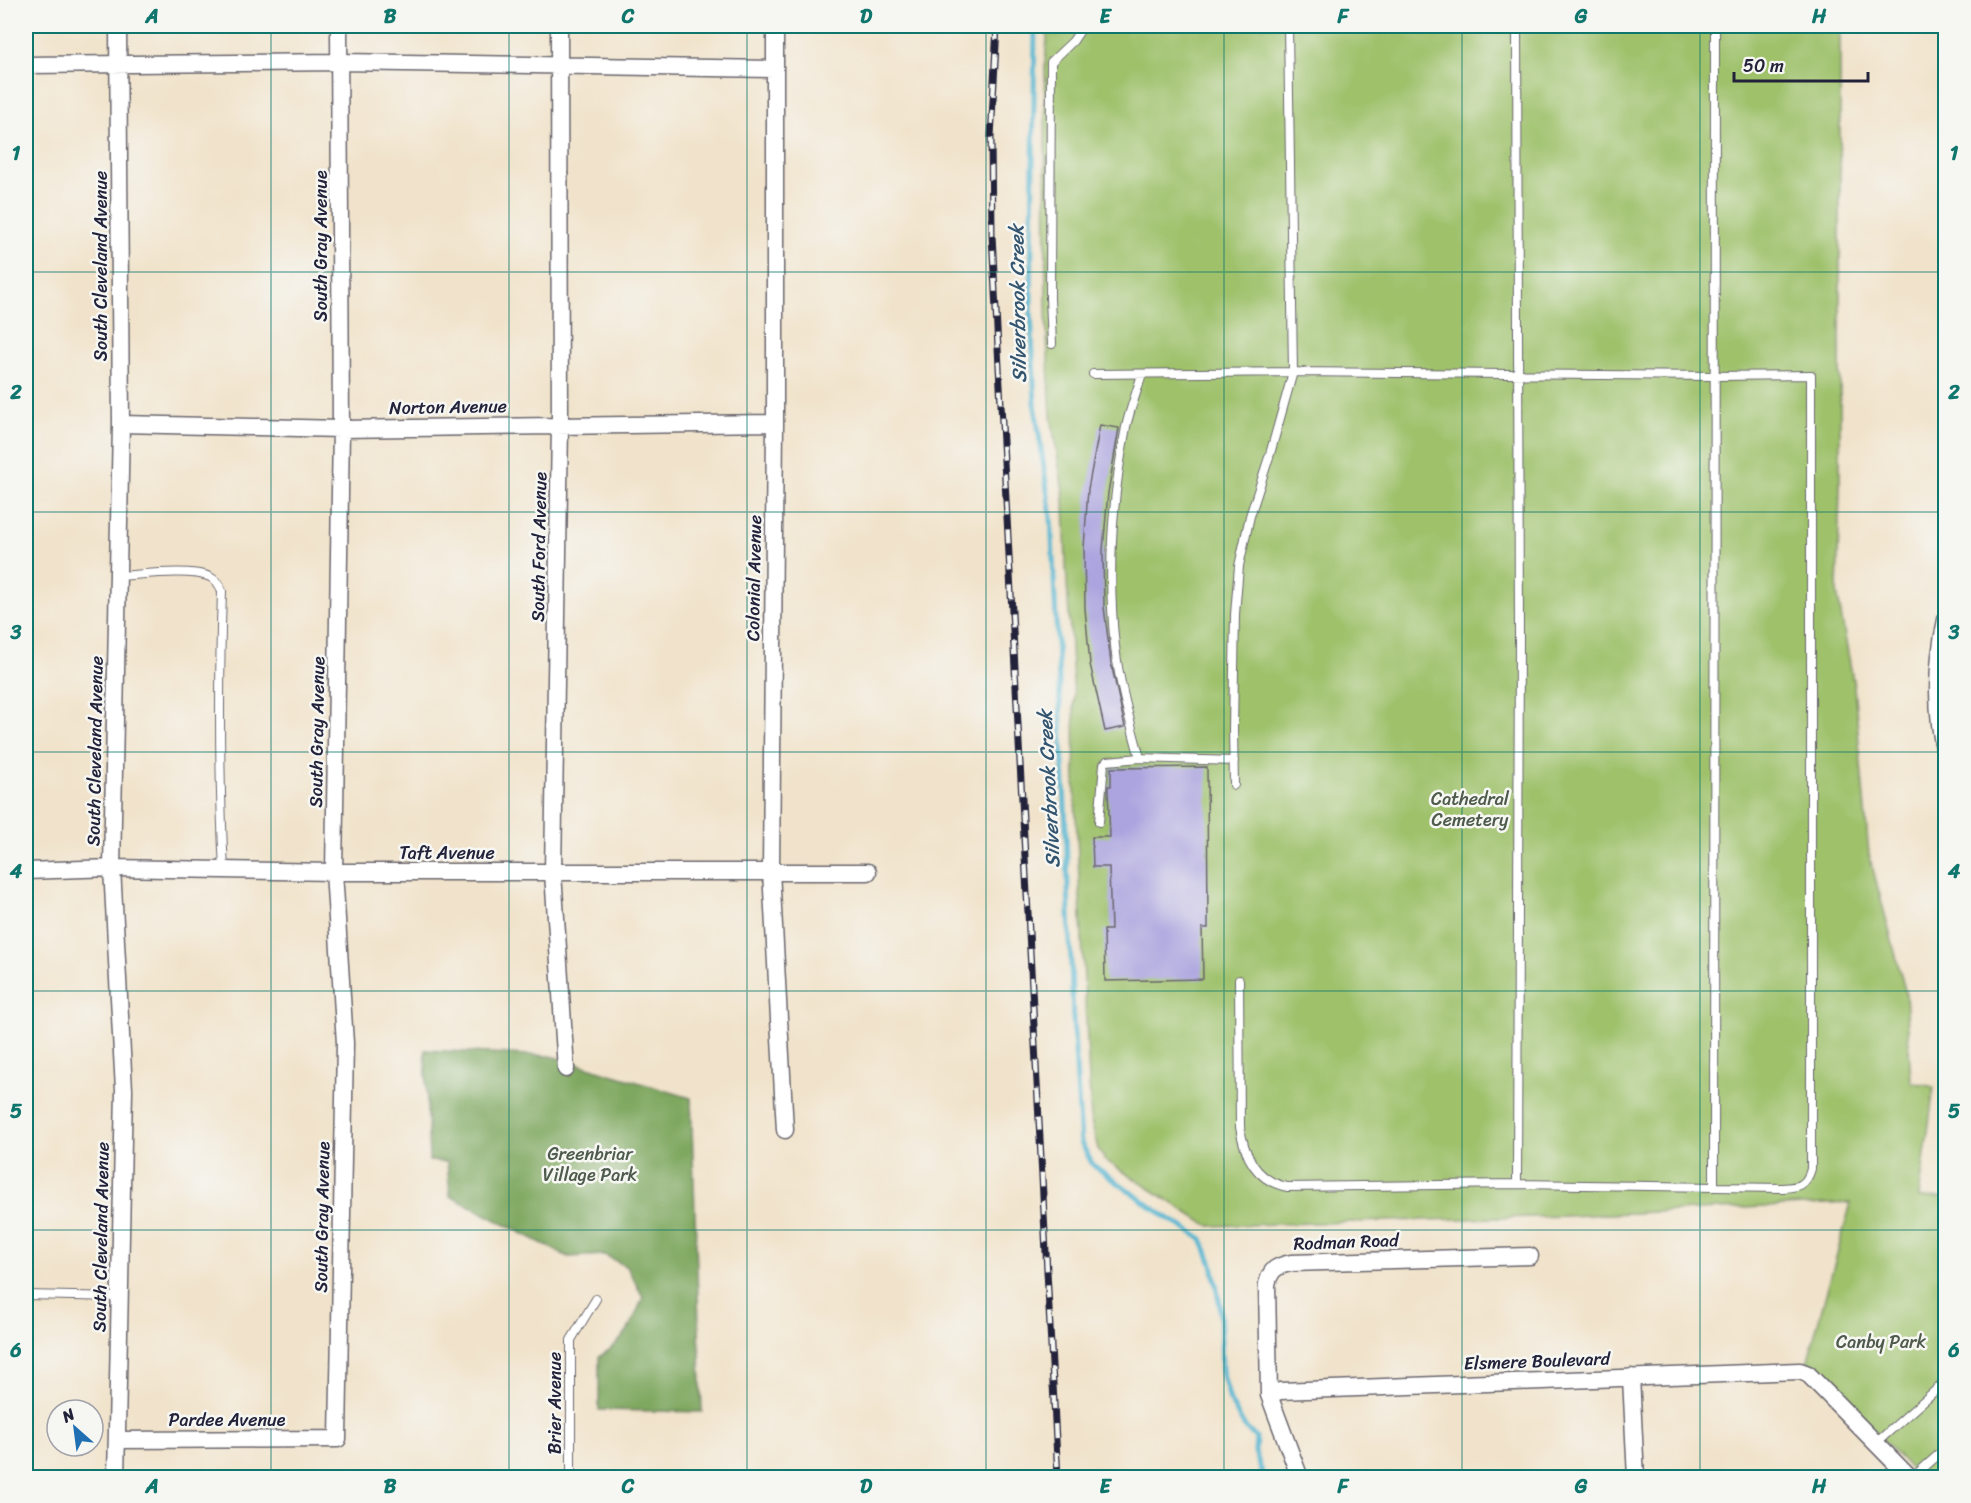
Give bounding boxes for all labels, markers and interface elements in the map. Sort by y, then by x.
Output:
text: A [144,0,159,34]
text: B [384,0,397,34]
text: C [621,0,635,34]
text: D [860,0,873,34]
text: E [1099,0,1112,34]
text: F [1337,0,1350,34]
text: G [1574,0,1588,34]
text: H [1811,0,1827,34]
scale bar [1734,45,1868,83]
text: 50 m [1743,50,1784,82]
text: 1 [12,136,21,171]
text: 1 [1950,136,1959,171]
street label: South Gray Avenue [305,170,337,322]
street label: South Cleveland Avenue [85,171,117,361]
water label: Silverbrook Creek [999,222,1037,383]
text: 2 [9,375,22,410]
text: 2 [1947,375,1960,410]
street label: Norton Avenue [389,390,507,424]
street label: South Ford Avenue [522,471,556,622]
street label: Colonial Avenue [737,515,771,641]
text: 3 [10,615,22,650]
text: 3 [1948,615,1960,650]
street label: South Cleveland Avenue [77,656,113,846]
street label: South Gray Avenue [300,656,334,808]
water label: Silverbrook Creek [1027,707,1071,869]
park label: Cathedral Cemetery [1431,783,1510,836]
street label: Taft Avenue [399,837,495,869]
text: 4 [9,854,23,889]
text: 4 [1947,854,1961,889]
text: 5 [10,1094,22,1129]
text: 5 [1948,1094,1960,1129]
park label: Greenbriar Village Park [543,1138,638,1191]
street label: South Gray Avenue [305,1141,339,1293]
street label: South Cleveland Avenue [83,1142,119,1332]
street label: Rodman Road [1293,1224,1401,1260]
park label: Canby Park [1836,1326,1926,1358]
text: 6 [9,1333,22,1368]
text: 6 [1947,1333,1960,1368]
street label: Elsmere Boulevard [1463,1342,1612,1380]
street label: Brier Avenue [539,1352,571,1454]
north arrow [45,1398,105,1458]
text: N [56,1399,81,1431]
street label: Pardee Avenue [169,1404,286,1436]
text: A [144,1469,159,1503]
text: B [384,1469,397,1503]
text: C [621,1469,635,1503]
text: D [860,1469,873,1503]
text: E [1099,1469,1112,1503]
text: F [1337,1469,1350,1503]
text: G [1574,1469,1588,1503]
text: H [1811,1469,1827,1503]

